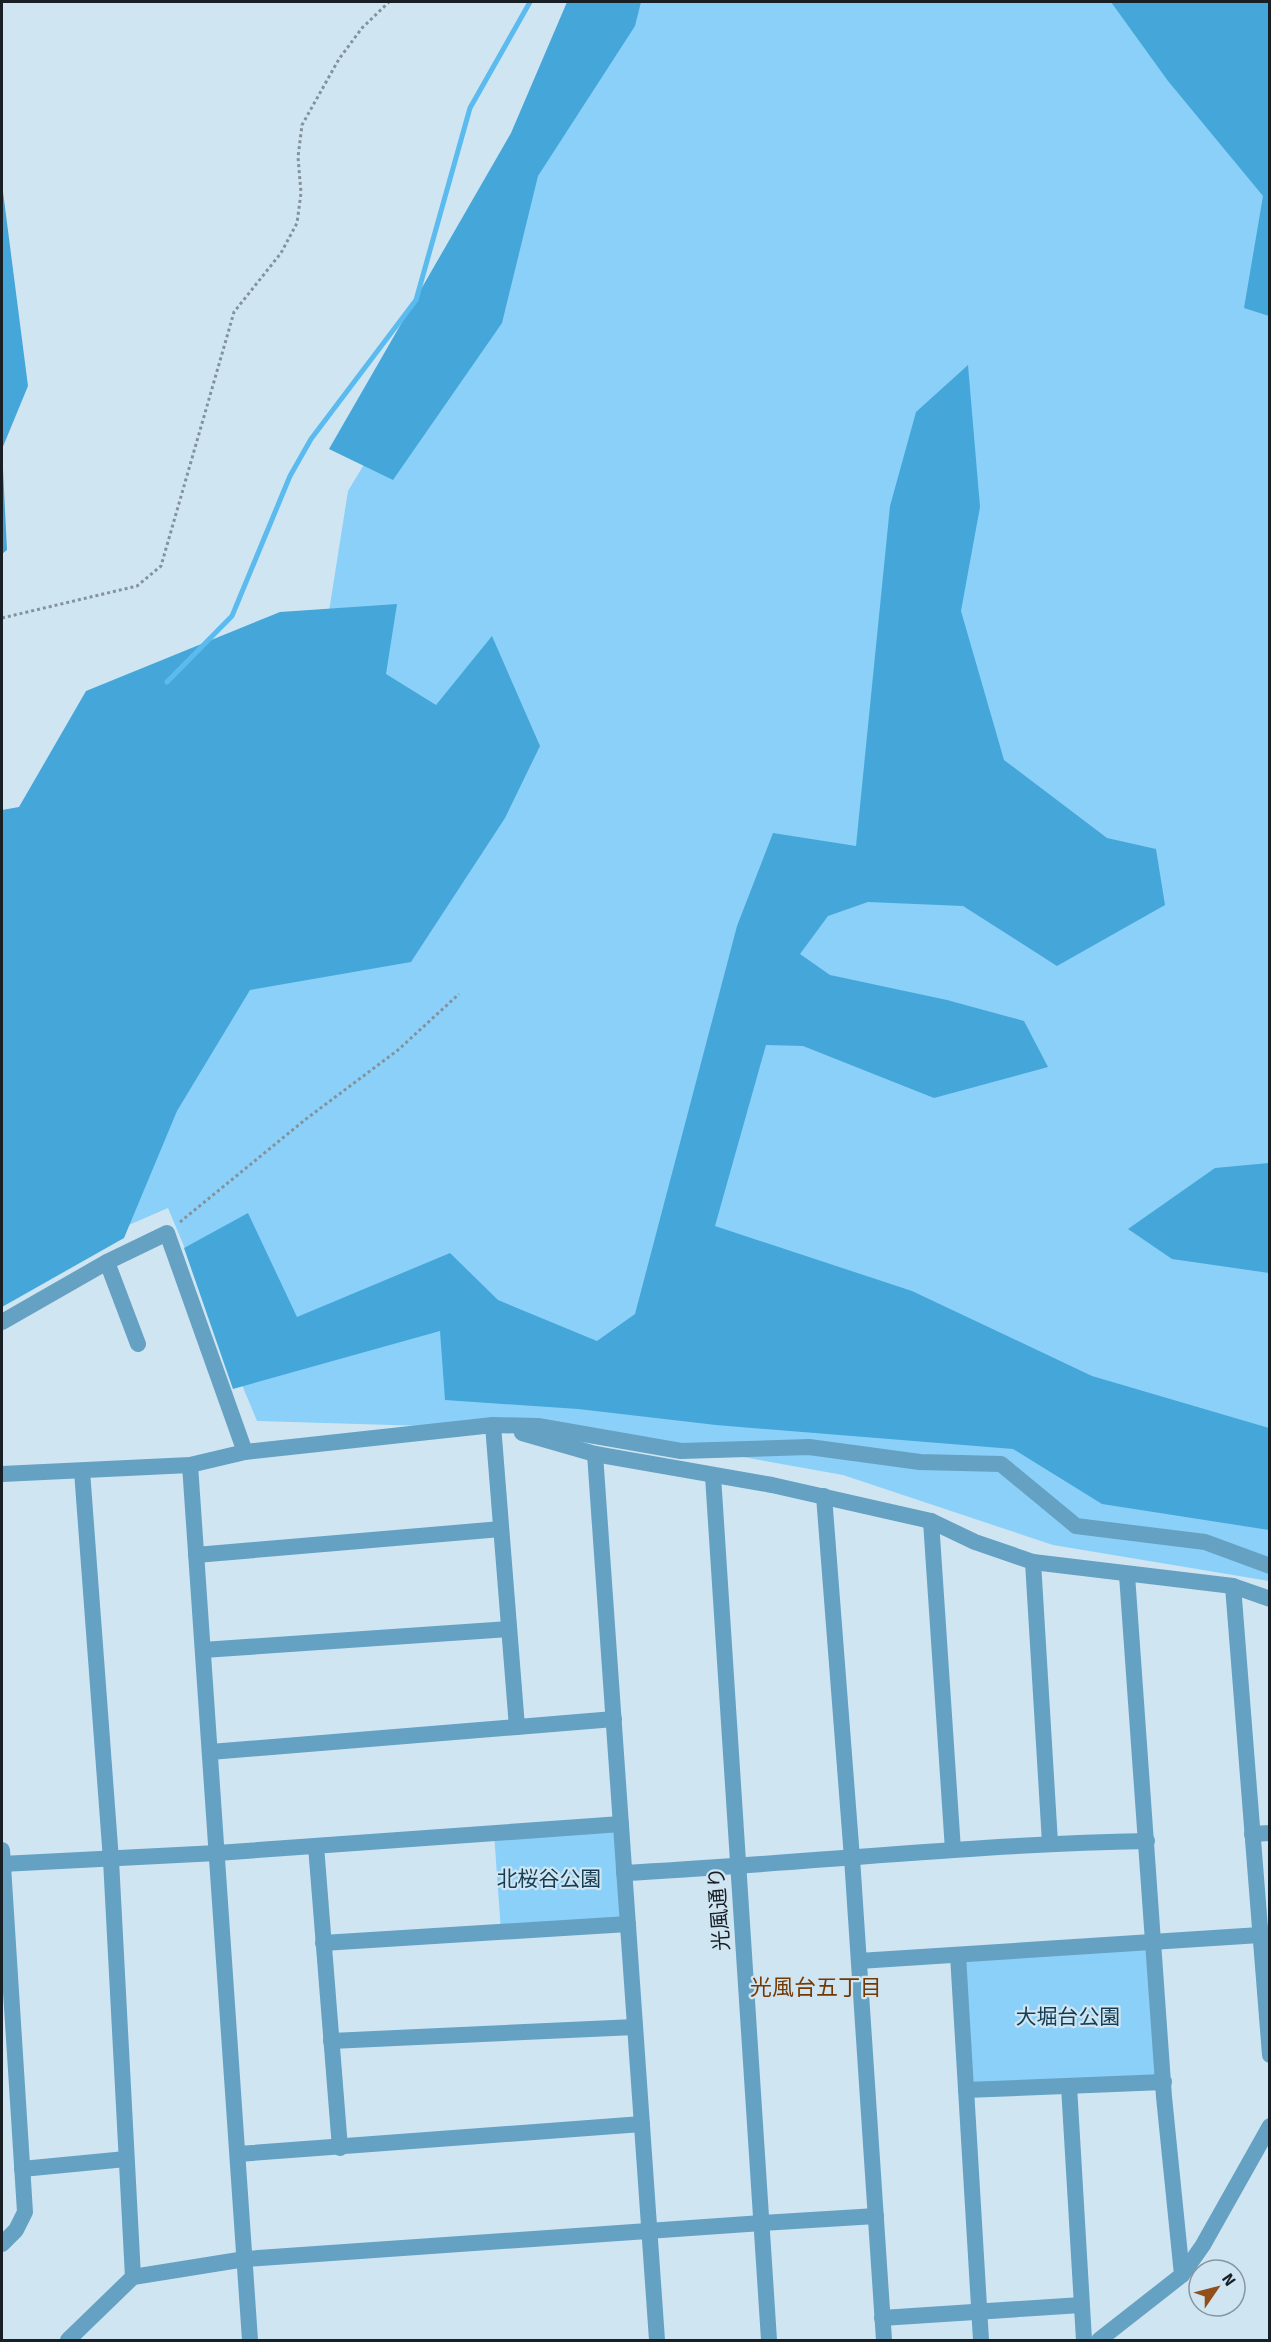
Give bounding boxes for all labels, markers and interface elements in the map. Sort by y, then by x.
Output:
park label: 北桜谷公園 [497,1866,602,1892]
street label: 光風通り [703,1866,735,1952]
district label: 光風台五丁目 [750,1974,882,2001]
park label: 大堀台公園 [1016,2004,1121,2030]
north arrow [1187,2258,1247,2318]
text: N [1217,2270,1240,2290]

